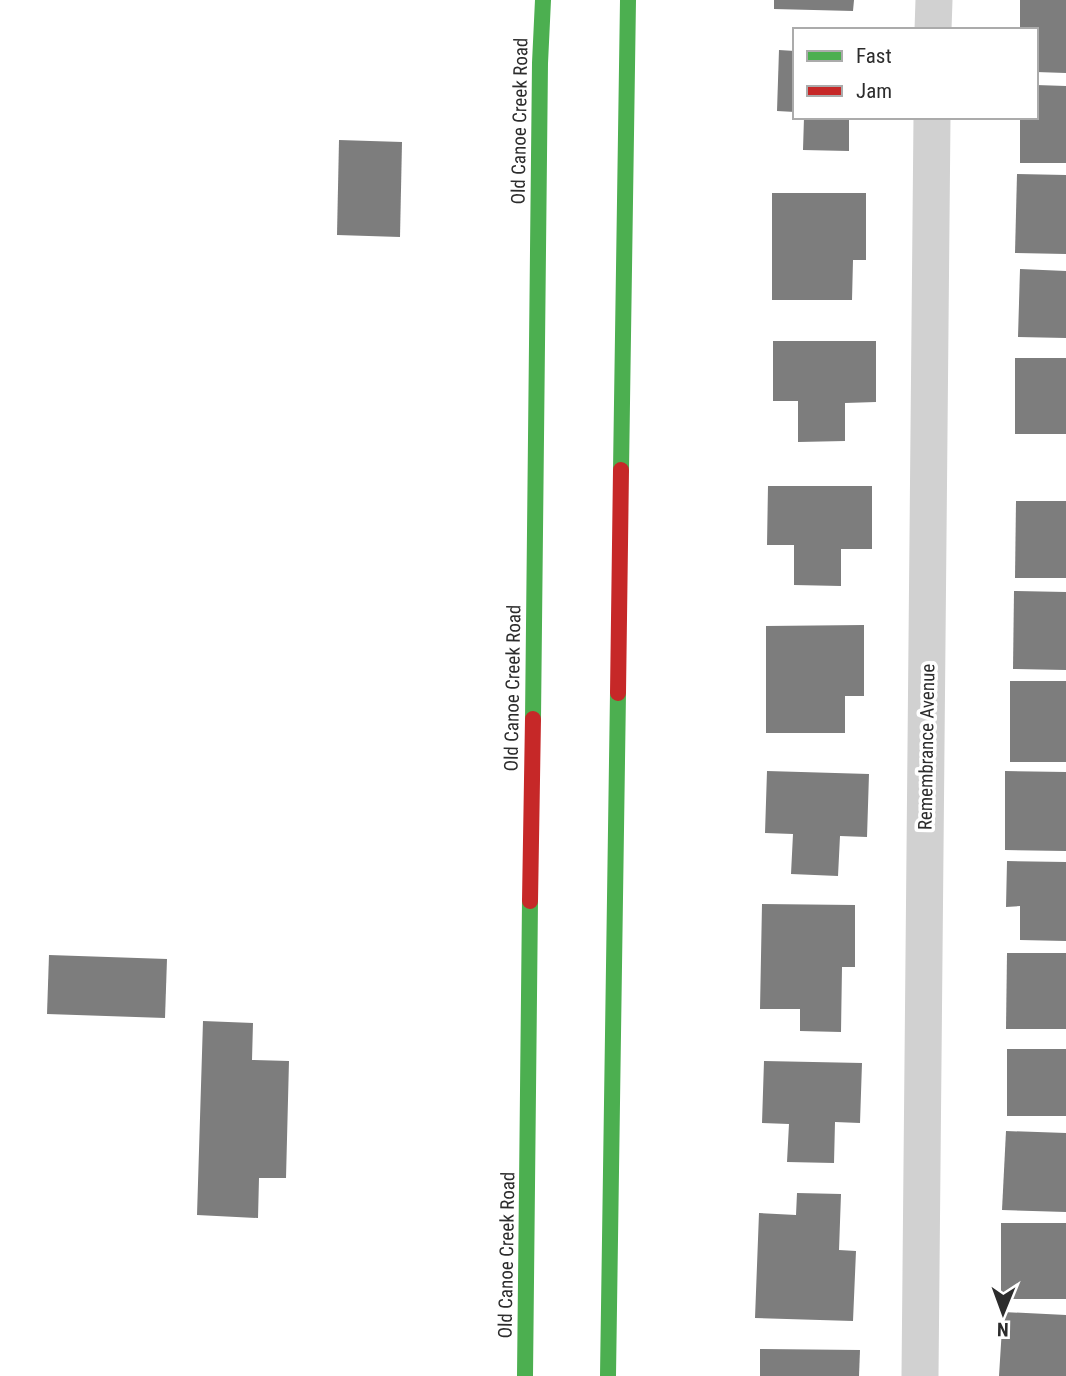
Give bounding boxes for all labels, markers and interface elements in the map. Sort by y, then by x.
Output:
legend [793,28,1038,119]
street label: Old Canoe Creek Road [507,37,532,205]
text: Fast [856,44,892,68]
text: Jam [856,79,892,103]
street label: Old Canoe Creek Road [500,604,525,772]
street label: Remembrance Avenue [914,664,939,830]
street label: Old Canoe Creek Road [494,1171,519,1339]
north arrow [968,1278,1038,1348]
text: N [997,1318,1009,1341]

